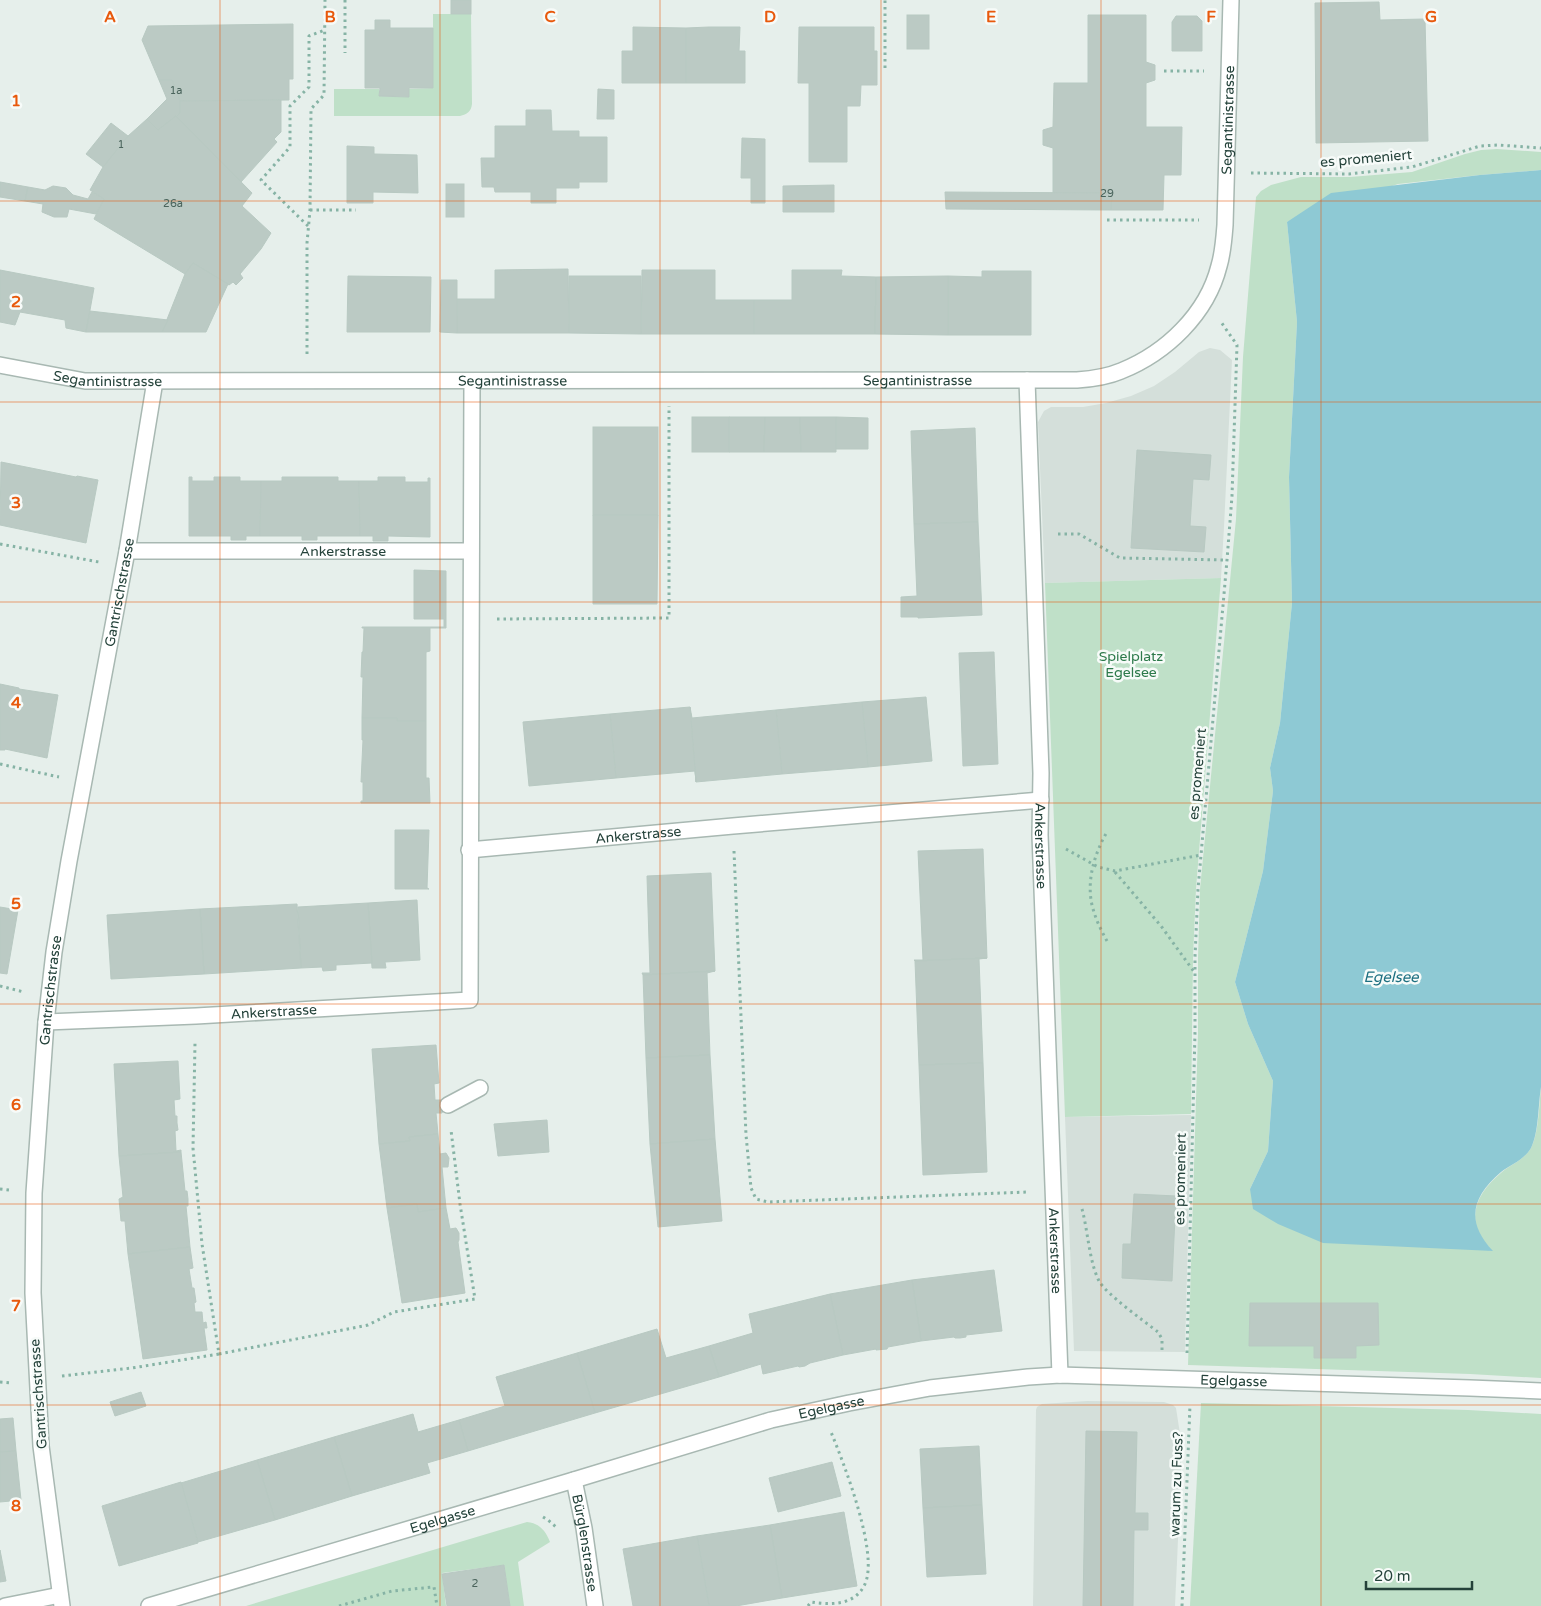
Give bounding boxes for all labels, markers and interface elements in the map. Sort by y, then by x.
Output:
text: A [104,7,116,27]
text: B [324,7,336,27]
text: C [544,7,556,27]
text: D [764,7,776,27]
text: E [986,7,996,27]
text: F [1206,7,1216,27]
text: G [1425,7,1437,27]
street label: Segantinistrasse [1218,65,1238,175]
house number: 1a [169,84,183,97]
text: 1 [11,91,21,111]
house number: 1 [118,138,124,151]
street label: es promeniert [1319,146,1413,171]
house number: 29 [1100,187,1114,200]
house number: 26a [163,197,183,210]
text: 2 [11,292,21,312]
street label: Segantinistrasse [52,367,162,390]
street label: Segantinistrasse [863,372,972,389]
street label: Segantinistrasse [458,373,567,390]
text: 3 [11,493,21,513]
street label: Gantrischstrasse [101,537,138,648]
street label: Ankerstrasse [300,543,386,560]
park label: Spielplatz Egelsee [1099,648,1163,681]
text: 4 [11,693,21,713]
street label: es promeniert [1185,727,1210,821]
street label: Ankerstrasse [1031,802,1050,889]
street label: Ankerstrasse [595,823,682,847]
text: 5 [11,894,21,914]
street label: Gantrischstrasse [36,934,66,1046]
water label: Egelsee [1363,968,1420,986]
street label: Ankerstrasse [230,1001,317,1023]
text: 6 [11,1095,21,1115]
street label: es promeniert [1171,1132,1190,1225]
street label: Ankerstrasse [1045,1207,1065,1294]
text: 7 [11,1296,21,1316]
street label: Gantrischstrasse [26,1338,51,1450]
street label: Egelgasse [1200,1371,1268,1391]
street label: Egelgasse [797,1392,866,1423]
street label: warum zu Fuss? [1166,1431,1187,1537]
street label: Bürglenstrasse [568,1493,601,1593]
text: 8 [11,1496,21,1516]
street label: Egelgasse [408,1502,477,1537]
scale bar [1366,1558,1472,1590]
text: 20 m [1374,1567,1411,1585]
house number: 2 [472,1577,479,1590]

